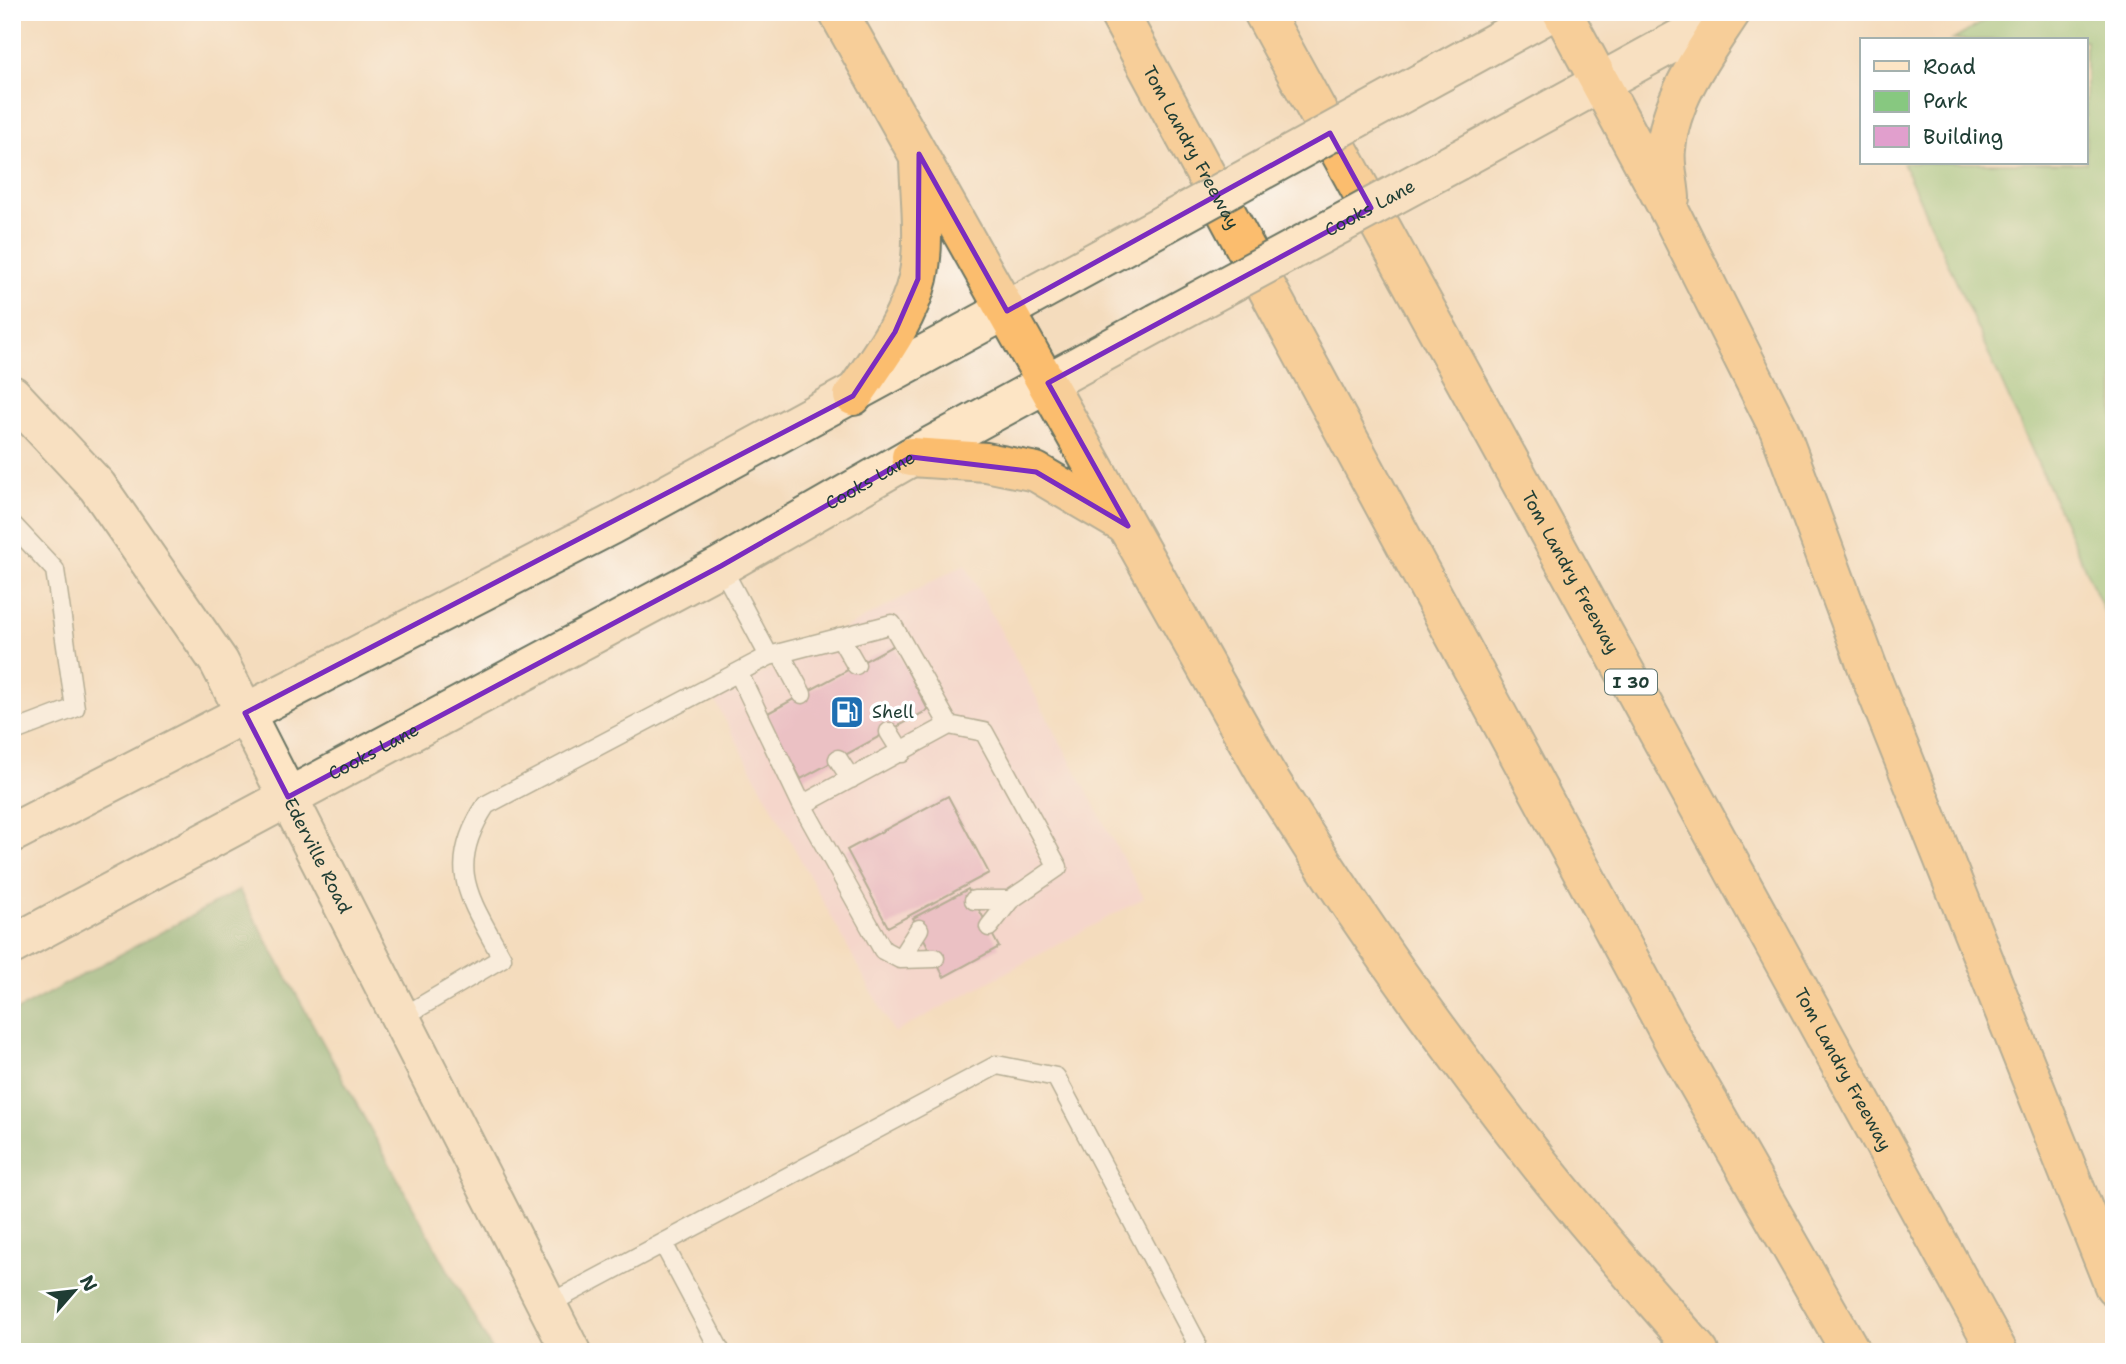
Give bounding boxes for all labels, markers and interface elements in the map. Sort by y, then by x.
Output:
legend [1860,38,2088,164]
text: Road [1923,53,1976,81]
street label: Tom Landry Freeway [1137,62,1245,233]
text: Park [1923,87,1968,115]
text: Building [1923,123,2003,151]
street label: Cooks Lane [1320,174,1419,242]
street label: Cooks Lane [821,445,919,516]
street label: Tom Landry Freeway [1516,486,1625,658]
road number: I 30 [1605,670,1657,694]
fuel station icon: Shell [828,693,866,731]
place label: Shell [872,700,914,724]
street label: Cooks Lane [324,718,423,786]
street label: Ederville Road [278,794,357,918]
street label: Tom Landry Freeway [1789,984,1897,1155]
north arrow [38,1256,108,1326]
text: N [74,1271,103,1296]

